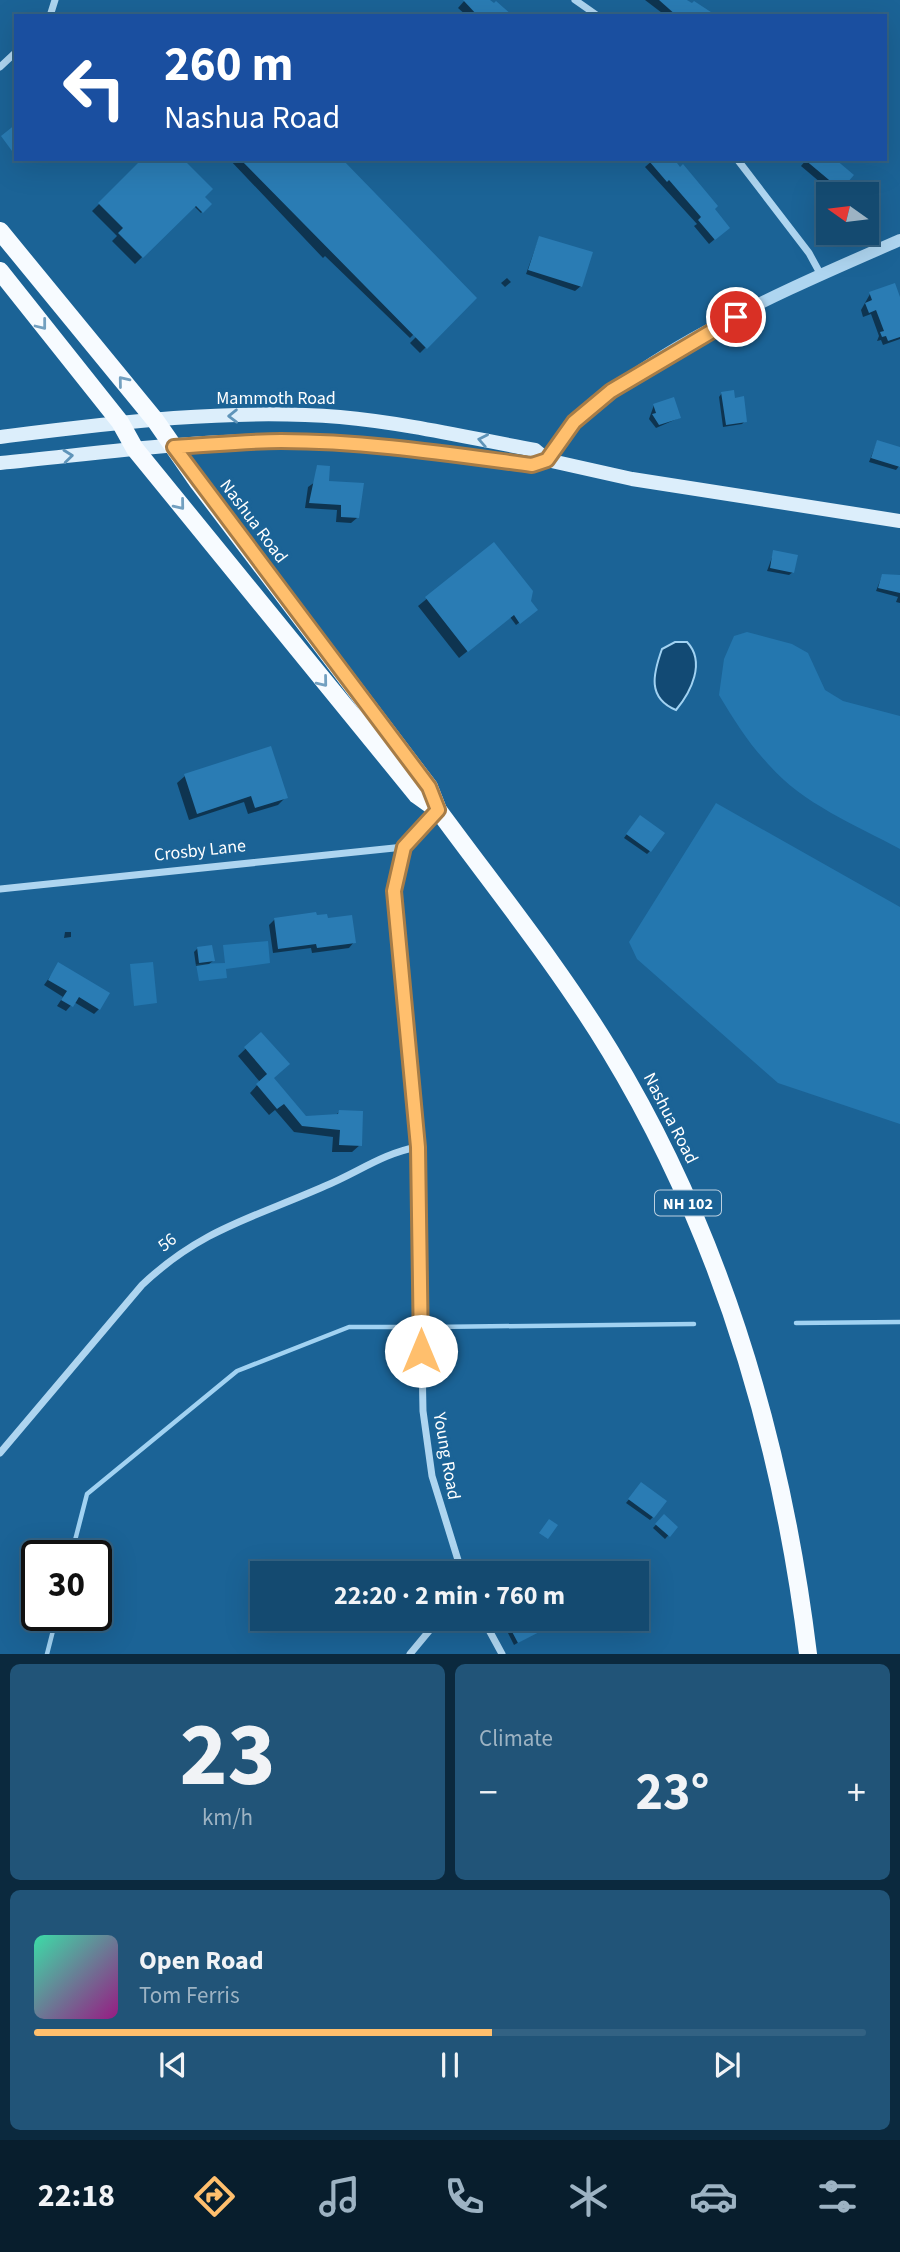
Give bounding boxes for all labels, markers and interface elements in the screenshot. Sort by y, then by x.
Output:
text: 260 m [164,30,293,100]
icon: left [49,42,140,133]
text: Nashua Road [164,95,340,141]
north arrow [816,182,878,245]
map controls [816,182,879,245]
pin [706,287,766,347]
icon: arrive [717,298,755,336]
one-way arrow [34,316,46,329]
one-way arrow [118,376,131,388]
street label: Mammoth Road [216,386,336,411]
one-way arrow [228,408,238,424]
one-way arrow [477,434,489,449]
one-way arrow [63,449,74,464]
street label: Nashua Road [214,474,293,568]
one-way arrow [172,497,184,510]
one-way arrow [314,675,327,687]
street label: Crosby Lane [153,833,247,868]
street label: Nashua Road [637,1068,704,1168]
road number: NH 102 [655,1190,721,1216]
street label: 56 [153,1227,182,1258]
position arrow [384,1314,458,1388]
street label: Young Road [426,1409,467,1502]
speed limit sign: 30 [21,1540,112,1631]
text: 22:20 · 2 min · 760 m [334,1577,565,1614]
text: 23 [179,1691,276,1820]
text: Climate [479,1722,553,1755]
text: 23° [636,1756,709,1830]
text: − [479,1766,498,1820]
text: + [847,1766,866,1820]
text: km/h [202,1801,253,1834]
text: Open Road [139,1942,264,1979]
text: Tom Ferris [139,1979,240,2012]
icon: previous [154,2046,192,2084]
icon: pause [431,2046,469,2084]
icon: next [708,2046,746,2084]
icon: directions [190,2172,239,2221]
icon: music [315,2172,364,2221]
icon: phone [440,2172,489,2221]
icon: climate [564,2172,613,2221]
icon: car [689,2172,738,2221]
icon: filters [813,2172,862,2221]
text: 22:18 [38,2173,115,2219]

